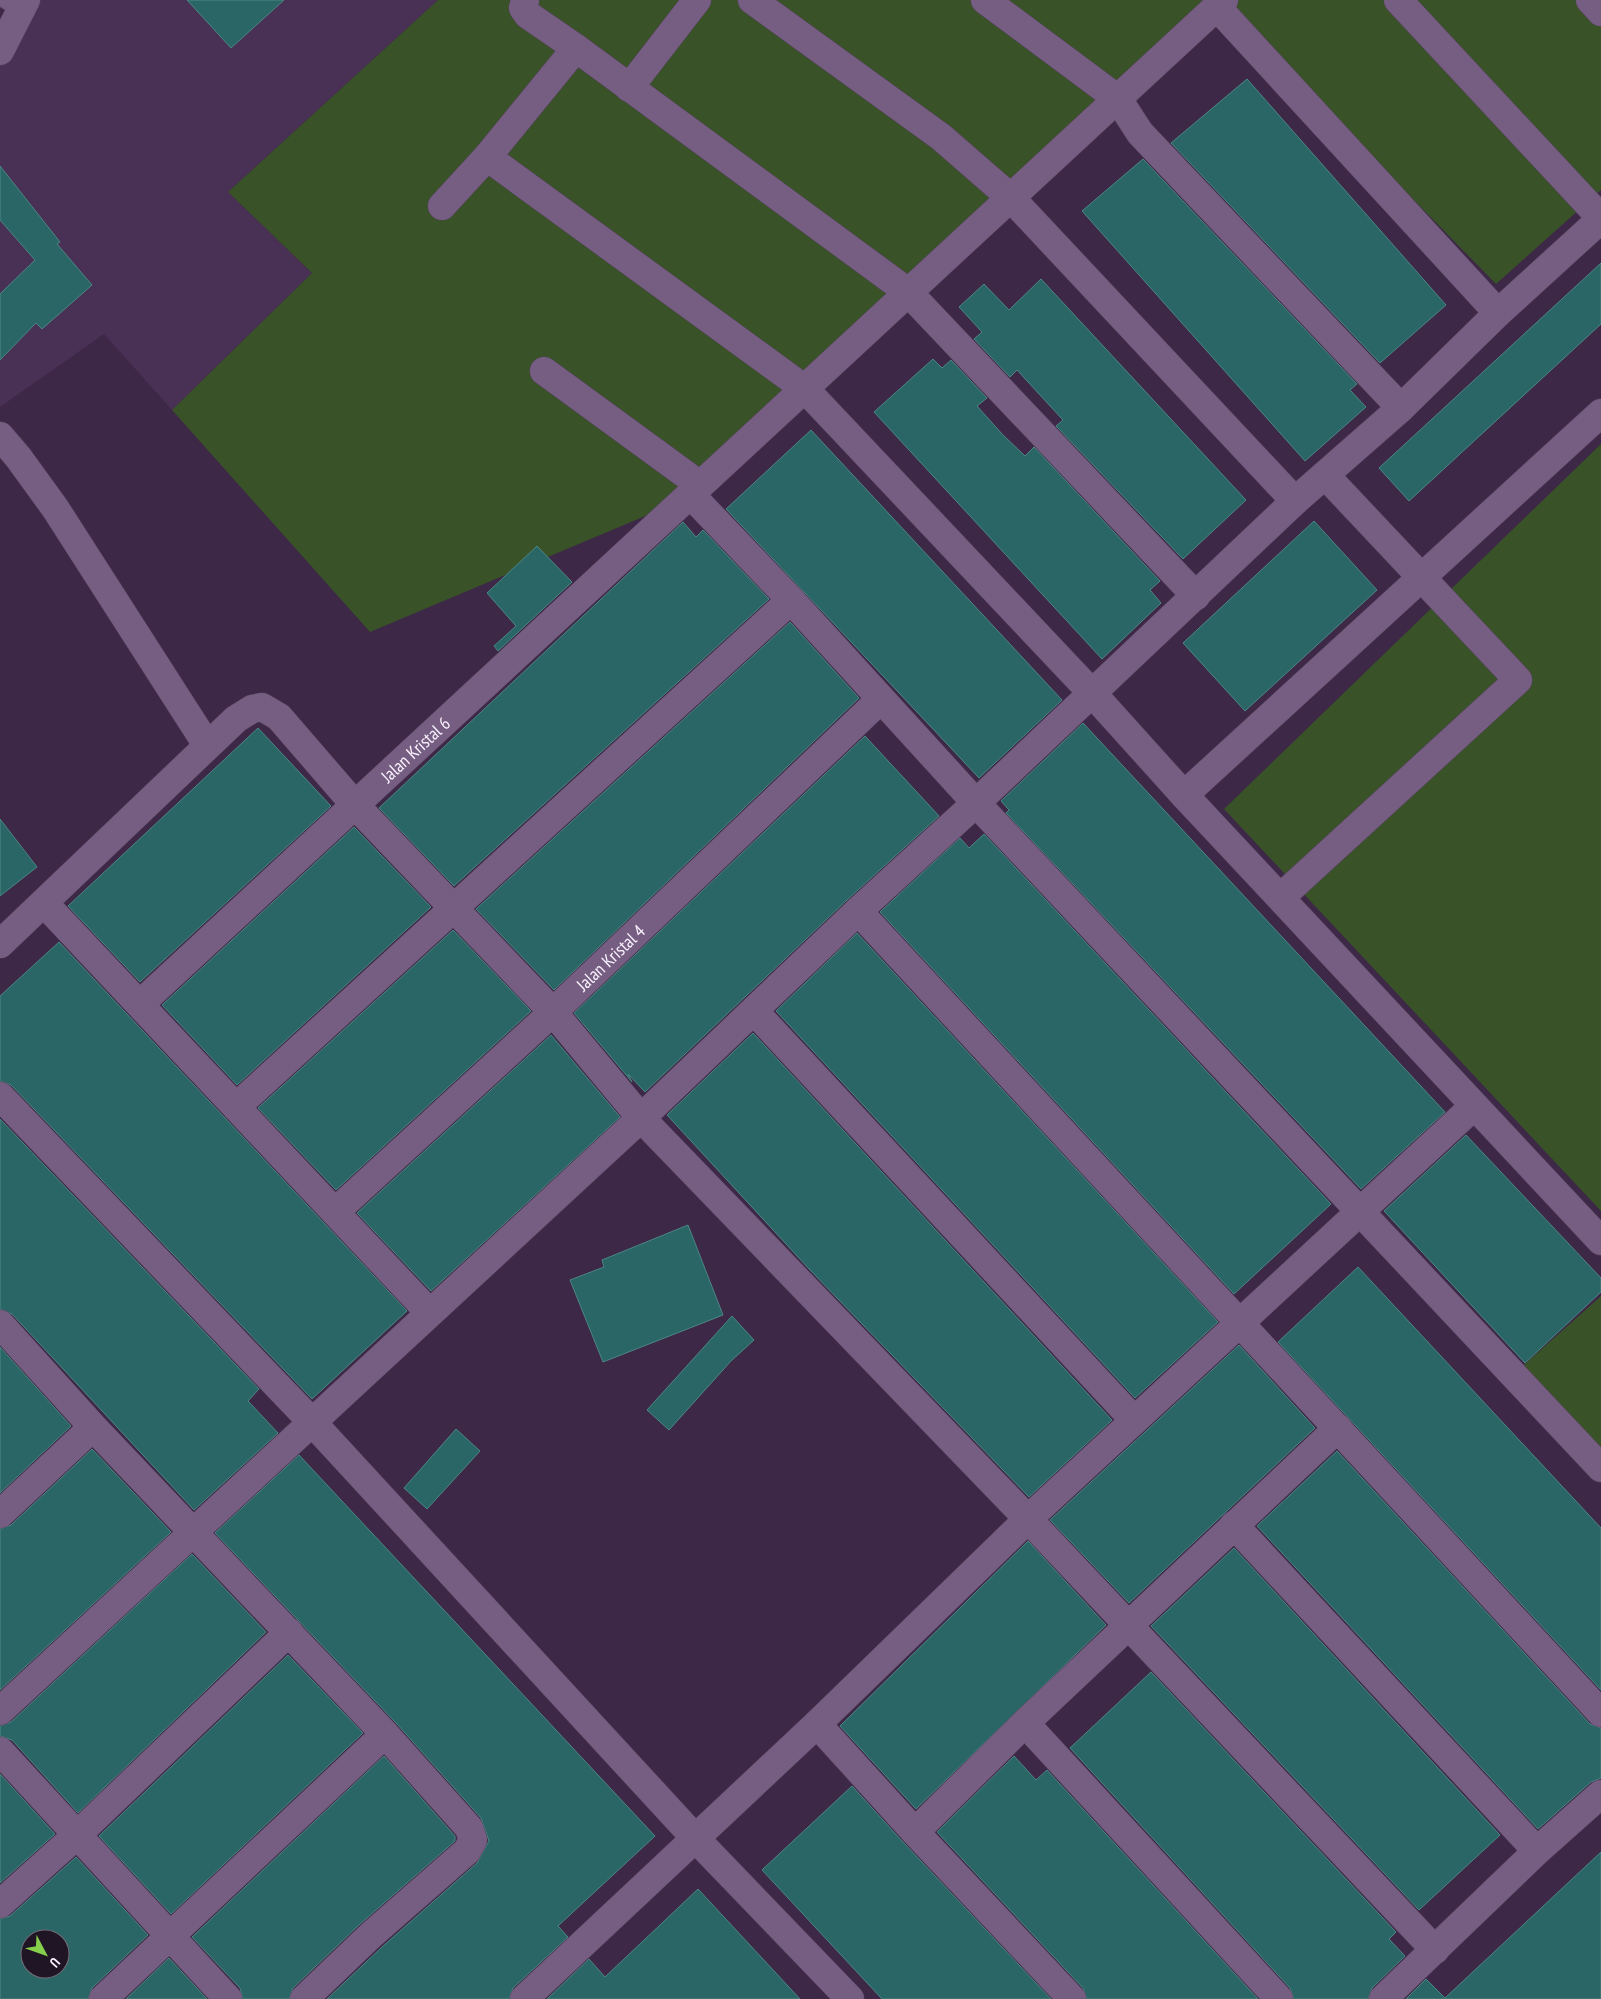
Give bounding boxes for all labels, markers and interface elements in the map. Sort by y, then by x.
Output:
street label: Jalan Kristal 6 [375,711,455,788]
street label: Jalan Kristal 4 [570,919,649,996]
north arrow [20,1929,70,1979]
text: U [46,1954,64,1971]

